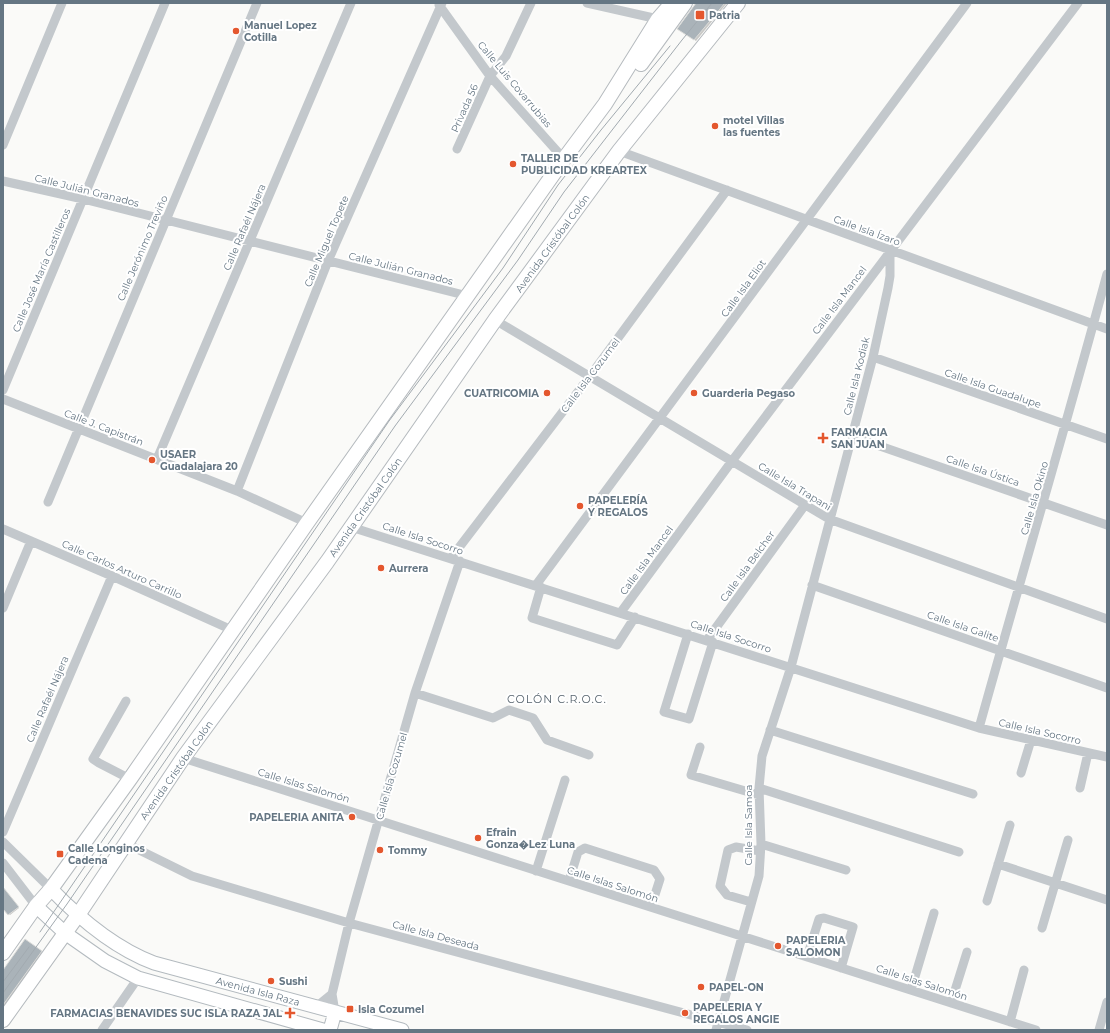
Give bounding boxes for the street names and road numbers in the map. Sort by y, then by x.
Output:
street label: Calle Luis Covarrubias [475,39,555,130]
street label: Privada 56 [448,82,481,134]
street label: Calle Julián Granados [33,171,141,210]
street label: Calle Rafaél Nájera [220,182,269,272]
street label: Avenida Cristóbal Colón [512,192,592,295]
street label: Calle Jerónimo Treviño [114,193,171,303]
street label: Calle Miguel Topete [301,193,352,289]
street label: Calle José María Castilleros [9,206,74,334]
street label: Calle Isla Ízaro [832,212,902,249]
street label: Calle Julián Granados [347,249,455,288]
street label: Calle Isla Eliot [718,257,769,320]
street label: Calle Isla Mancel [809,263,869,337]
street label: Calle Isla Cozumel [558,335,623,415]
street label: Calle Isla Kodiak [840,335,873,417]
street label: Calle Isla Guadalupe [943,366,1043,411]
street label: Calle J. Capistrán [62,406,145,449]
street label: Calle Isla Ústica [944,452,1021,489]
street label: Avenida Cristóbal Colón [326,455,405,560]
street label: Calle Isla Trapani [756,459,834,513]
street label: Calle Isla Okino [1018,460,1051,537]
street label: Calle Isla Socorro [381,519,465,558]
street label: Calle Isla Mancel [617,523,676,598]
street label: Calle Isla Belcher [717,528,778,604]
street label: Calle Carlos Arturo Carrillo [60,537,184,602]
street label: Calle Isla Galite [925,608,1000,645]
street label: Calle Isla Socorro [689,617,773,656]
street label: Calle Rafaél Nájera [23,654,72,744]
street label: Calle Isla Socorro [997,716,1082,747]
street label: Avenida Cristóbal Colón [137,718,216,823]
street label: Calle Isla Cozumel [373,731,410,821]
street label: Calle Islas Salomón [256,765,351,806]
street label: Calle Isla Samoa [742,785,755,865]
street label: Calle Islas Salomón [565,864,660,905]
street label: Calle Isla Deseada [391,918,481,953]
street label: Calle Islas Salomón [874,962,969,1003]
street label: Avenida Isla Raza [215,974,301,1009]

